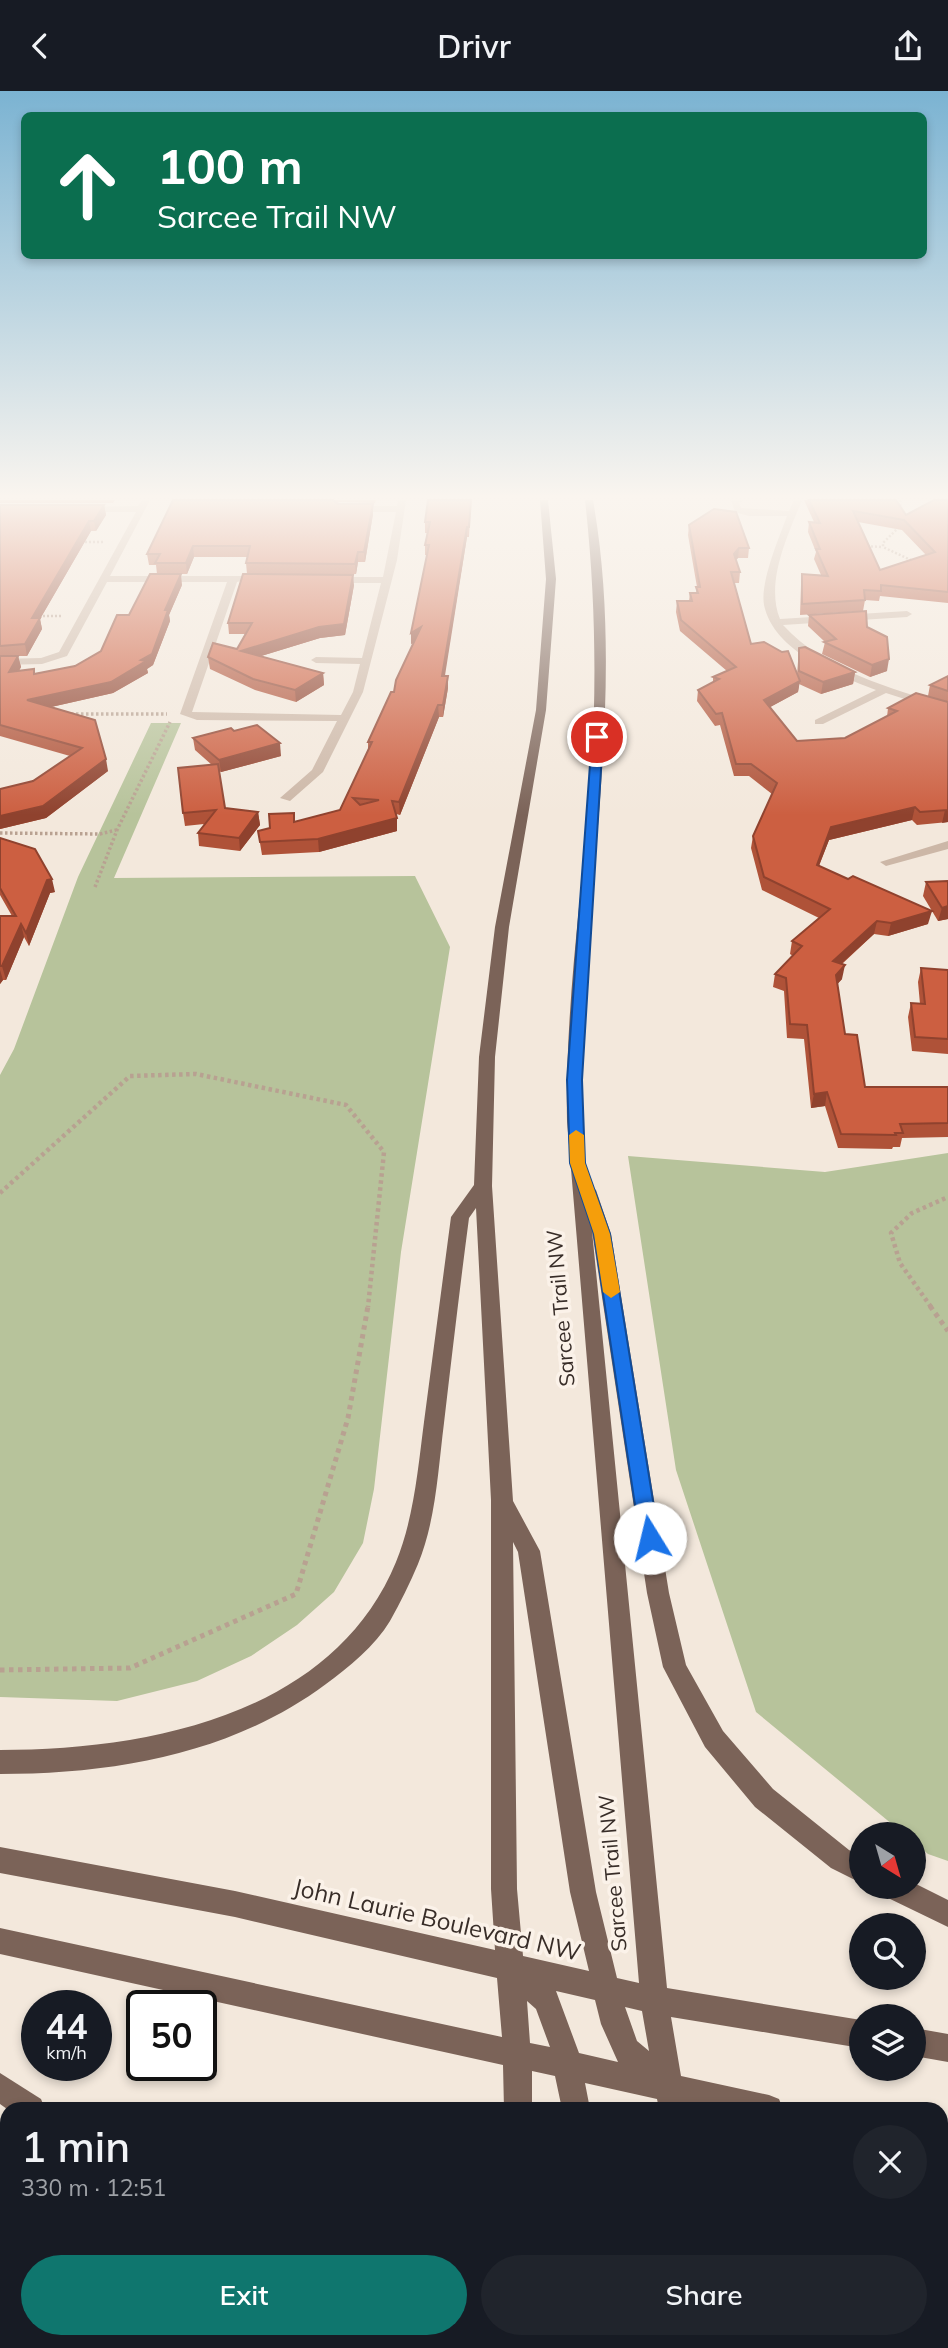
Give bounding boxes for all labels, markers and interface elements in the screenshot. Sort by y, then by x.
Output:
text: Drivr [437,26,511,66]
icon: back [21,27,59,65]
icon: share [889,27,927,65]
text: 100 m [157,135,303,196]
icon: ahead [42,140,133,231]
text: Sarcee Trail NW [157,196,397,236]
pin [567,707,627,767]
icon: arrive [578,718,616,756]
street label: Sarcee Trail NW [540,1229,580,1388]
position arrow [613,1501,687,1575]
street label: Sarcee Trail NW [592,1794,632,1953]
north arrow [849,1822,926,1899]
map controls [849,1822,926,2081]
street label: John Laurie Boulevard NW [290,1871,584,1967]
button: search [849,1913,926,1990]
speed limit sign: 50 [126,1990,217,2081]
text: 44 [45,2004,88,2048]
button: layers [849,2004,926,2081]
text: km/h [46,2041,87,2064]
text: 1 min [21,2120,130,2173]
button: close [853,2125,927,2199]
text: 330 m · 12:51 [21,2173,166,2202]
button: Exit [21,2255,467,2335]
button: Share [481,2255,927,2335]

